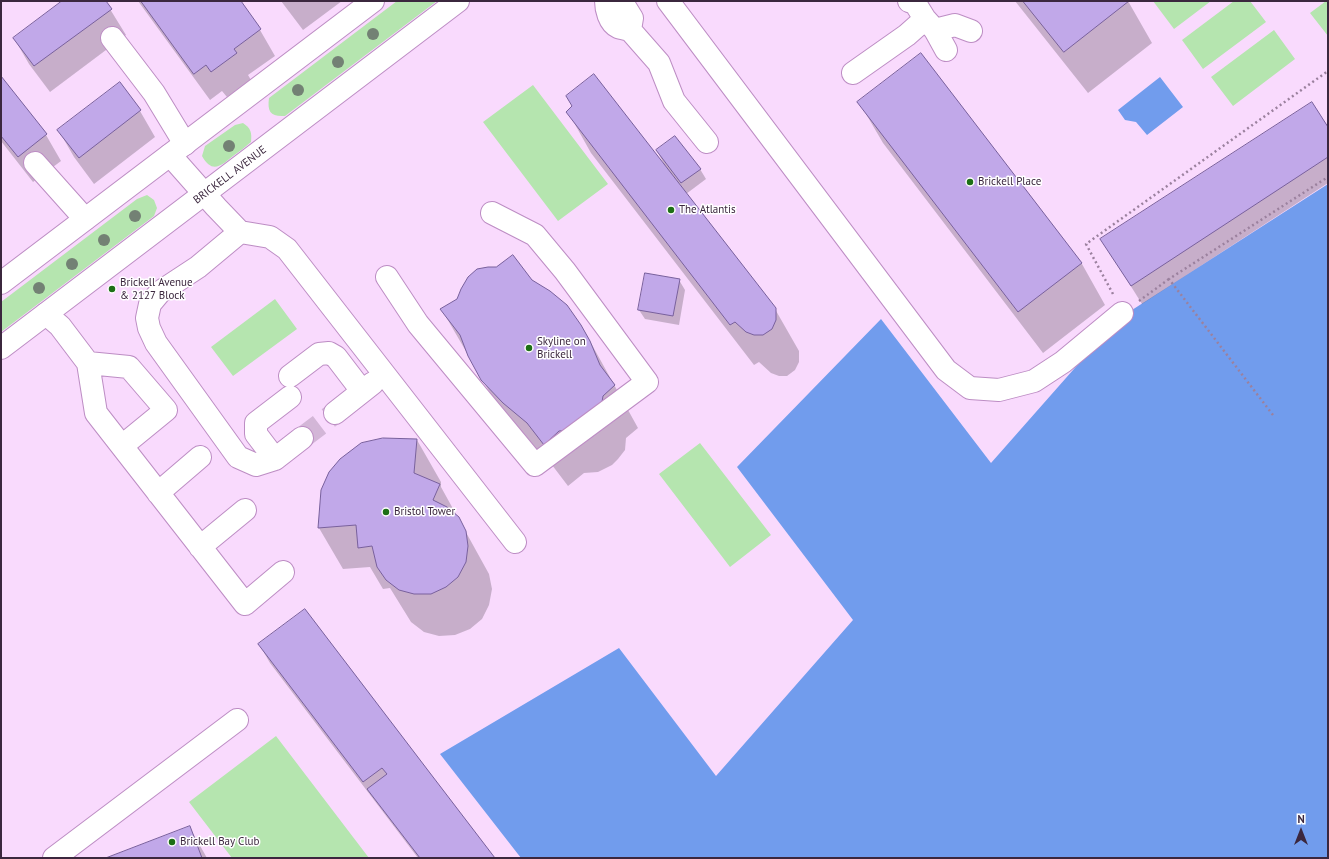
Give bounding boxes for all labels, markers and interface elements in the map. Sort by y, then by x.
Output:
street label: BRICKELL AVENUE [191,143,269,207]
place label: Brickell Place [978,175,1041,189]
marker: Brickell Place [965,177,975,187]
place label: The Atlantis [679,203,736,217]
marker: The Atlantis [666,205,676,215]
place label: Brickell Avenue & 2127 Block [120,276,193,302]
marker: Brickell Avenue & 2127 Block [107,284,117,294]
place label: Skyline on Brickell [537,335,586,361]
marker: Skyline on Brickell [524,343,534,353]
place label: Bristol Tower [394,505,455,519]
marker: Bristol Tower [381,507,391,517]
north arrow [1281,811,1321,851]
text: N [1297,812,1305,826]
place label: Brickell Bay Club [180,835,259,849]
marker: Brickell Bay Club [167,837,177,847]

